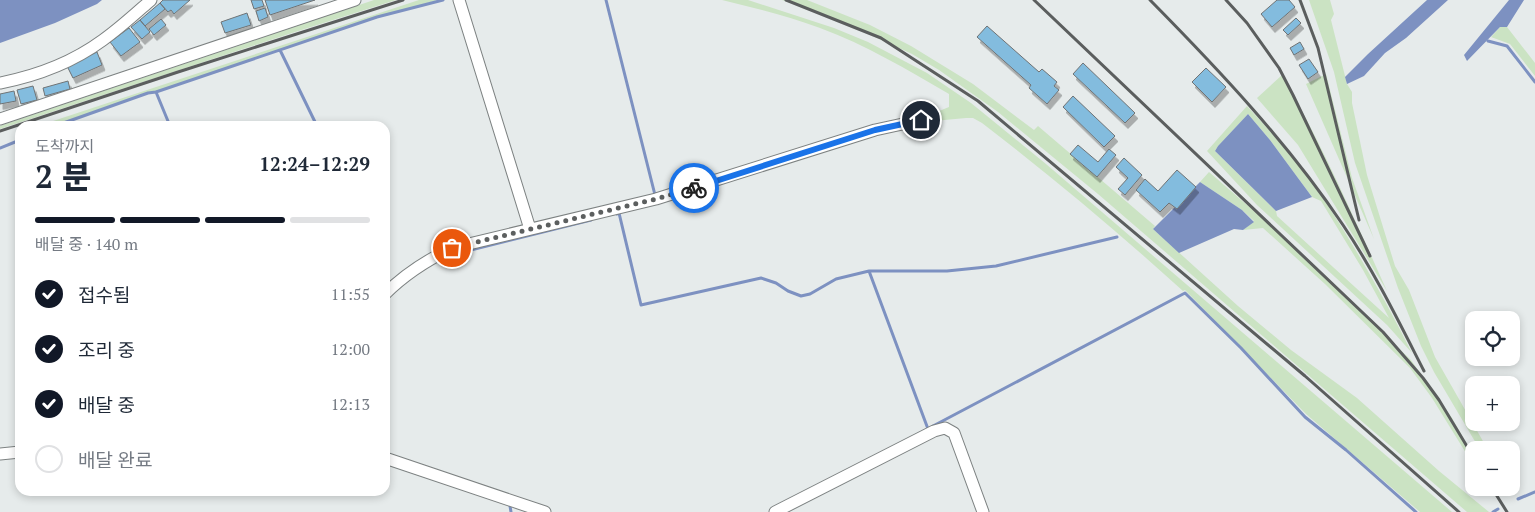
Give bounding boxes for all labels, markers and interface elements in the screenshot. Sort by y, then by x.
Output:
pin [900,99,942,141]
icon: home [907,106,935,134]
text: 도착까지 [35,135,94,157]
text: 12:24–12:29 [259,151,370,176]
text: 2 분 [35,155,91,197]
courier [669,163,719,213]
icon: bike [680,174,708,202]
pin [431,227,473,269]
text: 배달 중 · 140 m [35,233,138,255]
icon: bag [438,234,466,262]
icon: check [35,280,63,308]
text: 접수됨 [78,282,130,307]
text: 11:55 [331,283,370,305]
map controls [1465,311,1520,496]
button: locate [1465,311,1520,366]
icon: check [35,335,63,363]
text: 조리 중 [78,337,135,362]
text: 12:00 [331,338,370,360]
button: + [1465,376,1520,431]
icon: check [35,390,63,418]
text: 배달 중 [78,392,135,417]
text: 12:13 [331,393,370,415]
button: − [1465,441,1520,496]
text: 배달 완료 [78,447,153,472]

